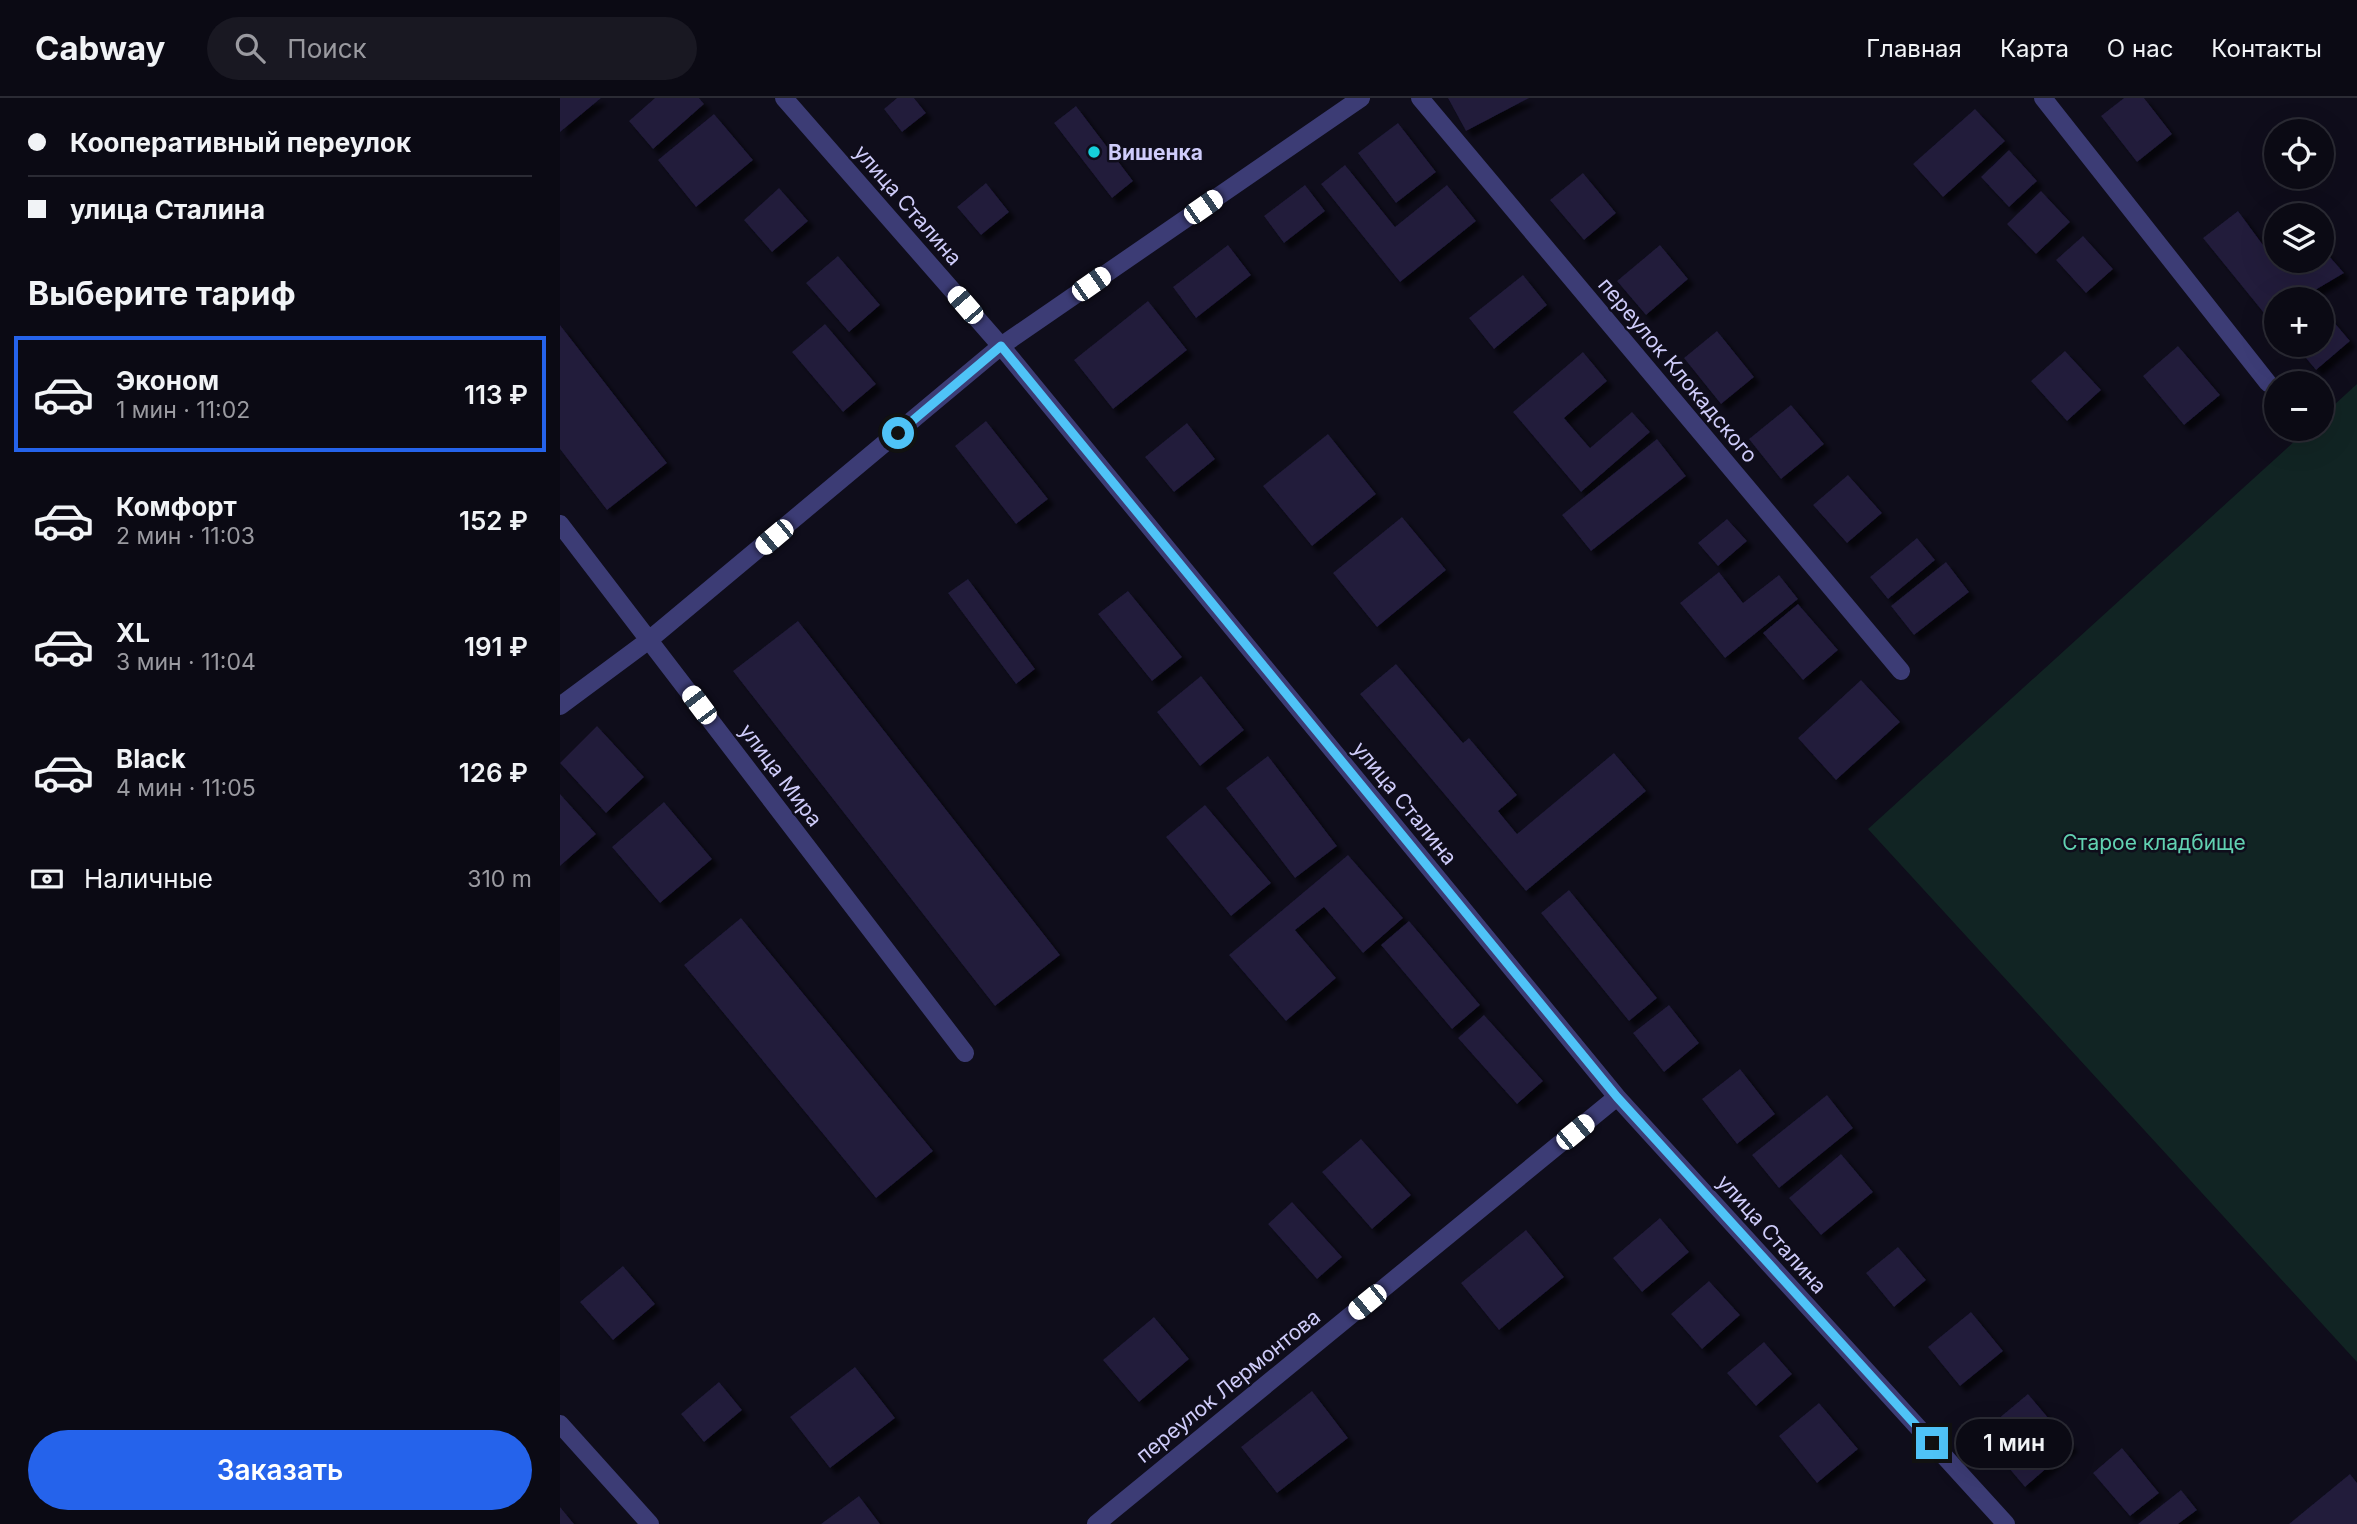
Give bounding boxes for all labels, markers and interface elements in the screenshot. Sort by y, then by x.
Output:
search box [207,17,697,80]
text: Cabway [35,28,165,68]
icon: search [231,29,269,67]
text: Поиск [287,33,367,64]
text: Главная [1866,34,1962,63]
text: Карта [2000,34,2069,63]
text: О нас [2107,34,2173,63]
text: Контакты [2211,34,2322,63]
map controls [2264,119,2334,441]
button: locate [2264,119,2334,189]
text: Кооперативный переулок [70,127,411,158]
street label: улица Сталина [849,140,967,270]
place label: Вишенка [1108,140,1203,165]
marker: Вишенка [1086,144,1102,160]
car [1180,186,1227,228]
text: улица Сталина [70,194,265,225]
button: layers [2264,203,2334,273]
car [1068,263,1115,305]
street label: переулок Клокадского [1593,272,1763,468]
text: Выберите тариф [28,274,296,313]
car [944,282,987,328]
button: + [2264,287,2334,357]
icon: car [32,363,95,426]
text: Эконом [116,365,219,396]
button: − [2264,371,2334,441]
text: 113 ₽ [464,379,528,410]
text: 1 мин · 11:02 [116,396,250,424]
route start [882,417,914,449]
icon: car [32,489,95,552]
text: Комфорт [116,491,237,522]
text: 152 ₽ [459,505,528,536]
car [752,515,797,559]
text: 2 мин · 11:03 [116,522,255,550]
icon: car [32,615,95,678]
text: XL [116,617,150,648]
text: 191 ₽ [464,631,528,662]
text: 3 мин · 11:04 [116,648,256,676]
car [678,682,721,728]
street label: улица Мира [734,719,828,831]
street label: улица Сталина [1348,736,1462,870]
icon: car [32,741,95,804]
text: Black [116,743,186,774]
text: 126 ₽ [459,757,528,788]
text: 4 мин · 11:05 [116,774,256,802]
park label: Старое кладбище [2062,830,2246,855]
icon: cash [28,860,66,898]
text: Наличные [84,863,213,894]
text: 310 m [467,865,532,893]
car [1553,1111,1598,1153]
street label: улица Сталина [1712,1169,1832,1299]
car [1345,1281,1390,1323]
street label: переулок Лермонтова [1131,1304,1325,1468]
callout: 1 мин [1956,1418,2072,1468]
route end [1916,1427,1948,1459]
text: 1 мин [1983,1429,2045,1457]
button: Заказать [28,1430,532,1510]

